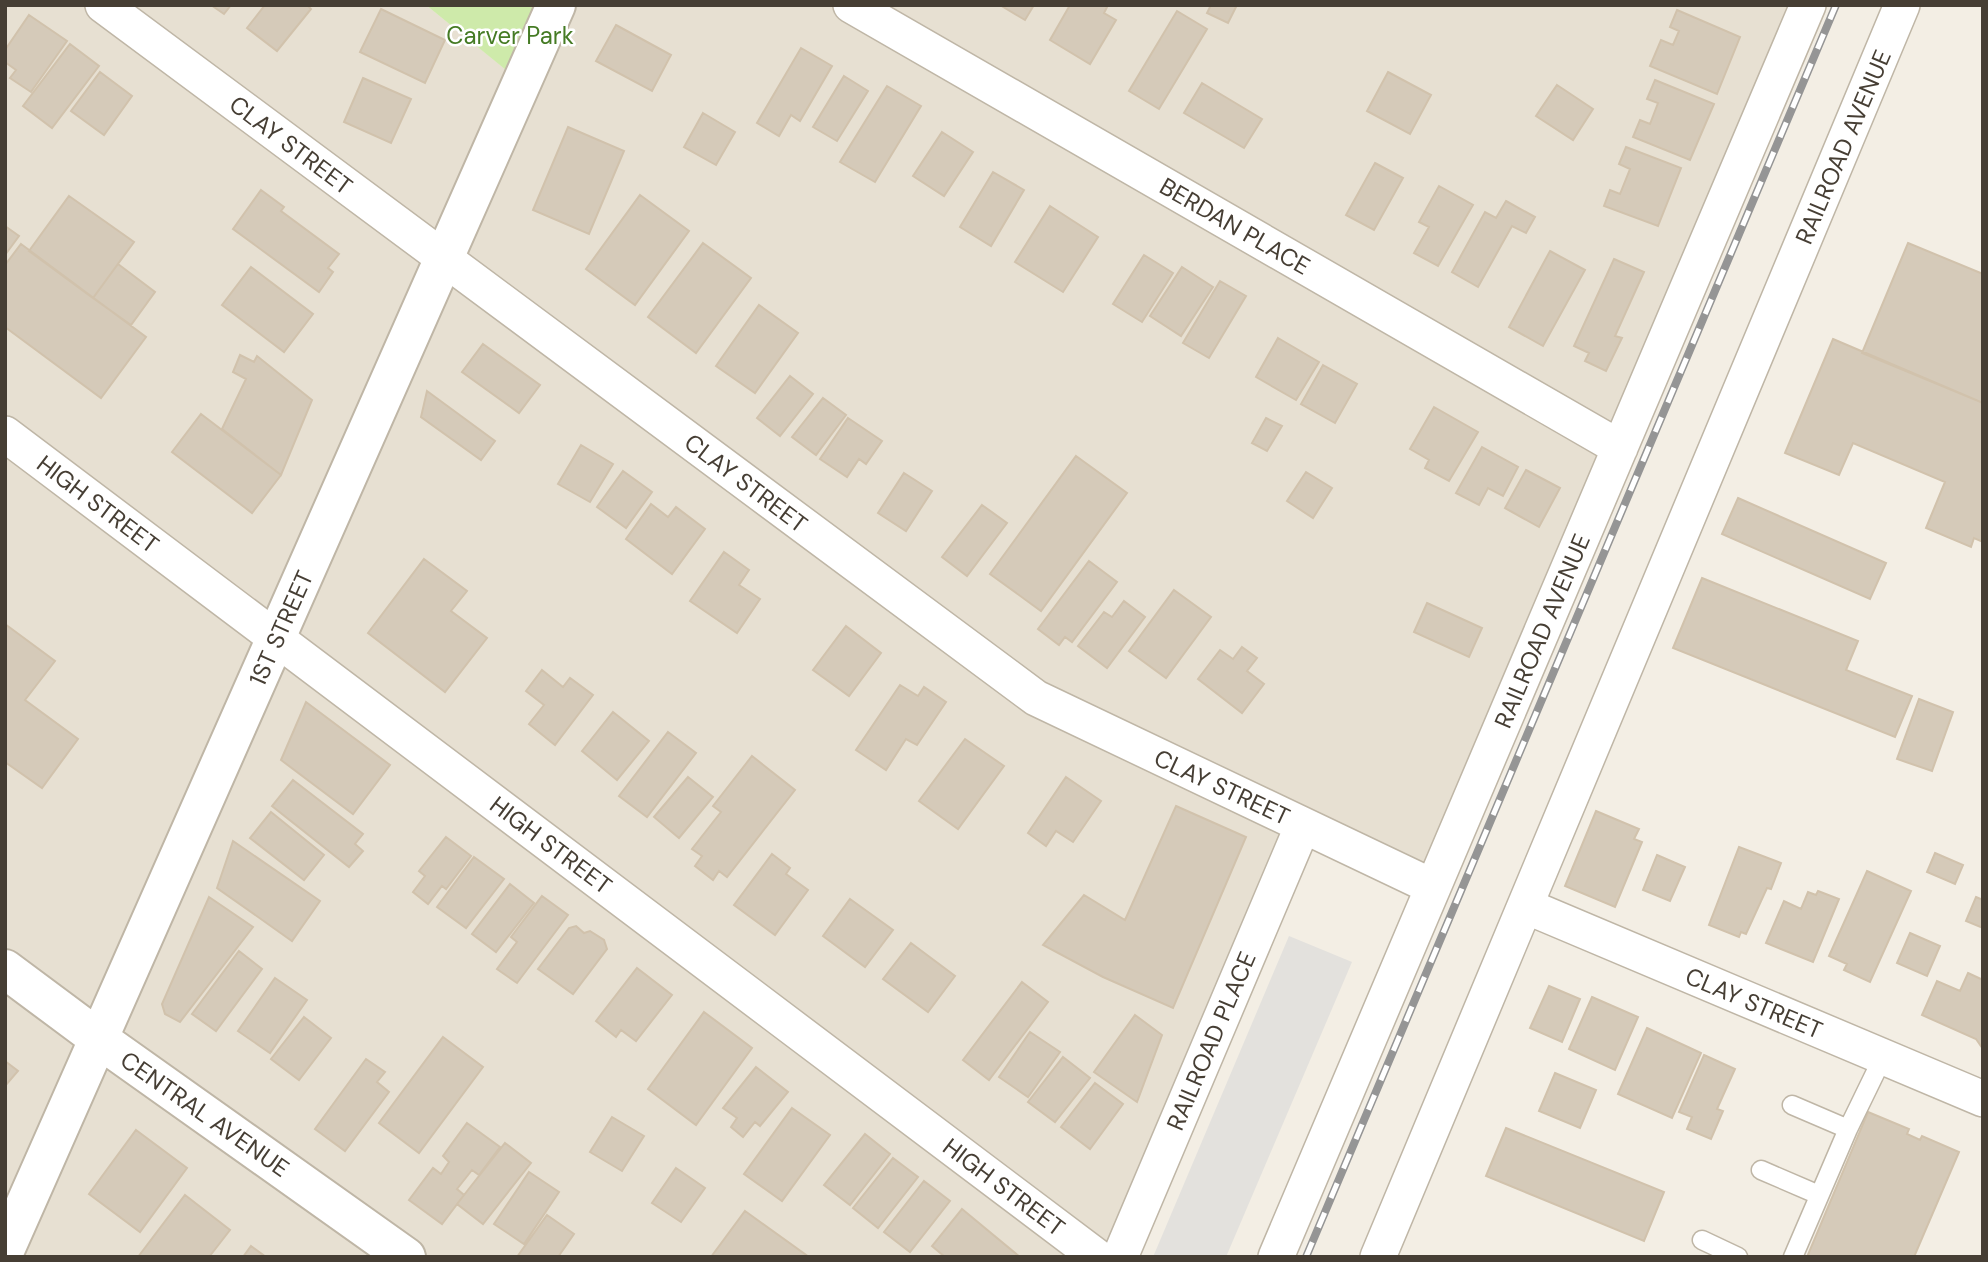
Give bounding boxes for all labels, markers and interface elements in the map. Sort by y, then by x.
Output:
park label: Carver Park [446,20,574,51]
street label: RAILROAD AVENUE [1788,45,1898,249]
street label: CLAY STREET [223,89,359,201]
street label: BERDAN PLACE [1154,170,1316,282]
street label: CLAY STREET [678,427,814,539]
street label: HIGH STREET [31,448,165,560]
street label: RAILROAD AVENUE [1487,529,1597,733]
street label: 1ST STREET [242,566,320,690]
street label: CLAY STREET [1149,742,1295,832]
street label: HIGH STREET [484,789,618,901]
street label: RAILROAD PLACE [1159,947,1263,1135]
street label: CLAY STREET [1681,960,1827,1046]
street label: CENTRAL AVENUE [115,1044,295,1184]
street label: HIGH STREET [937,1131,1071,1243]

